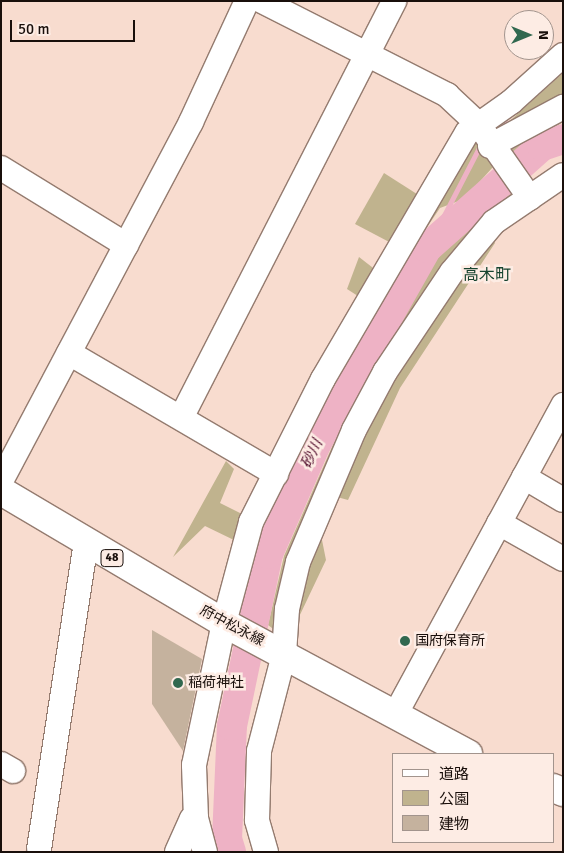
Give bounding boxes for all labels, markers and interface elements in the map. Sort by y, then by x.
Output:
scale bar [12,10,138,42]
north arrow [504,10,554,60]
text: 50 m [18,20,49,38]
text: N [535,30,552,40]
district label: 高木町 [463,265,511,285]
water label: 砂川 [298,437,326,471]
road number: 48 [100,548,124,568]
street label: 府中松永線 [197,602,267,650]
place label: 国府保育所 [415,633,485,649]
marker: 国府保育所 [399,635,411,647]
place label: 稲荷神社 [188,675,244,691]
marker: 稲荷神社 [172,677,184,689]
legend [392,753,554,843]
text: 道路 [439,765,469,783]
text: 公園 [439,790,469,808]
text: 建物 [439,815,469,833]

